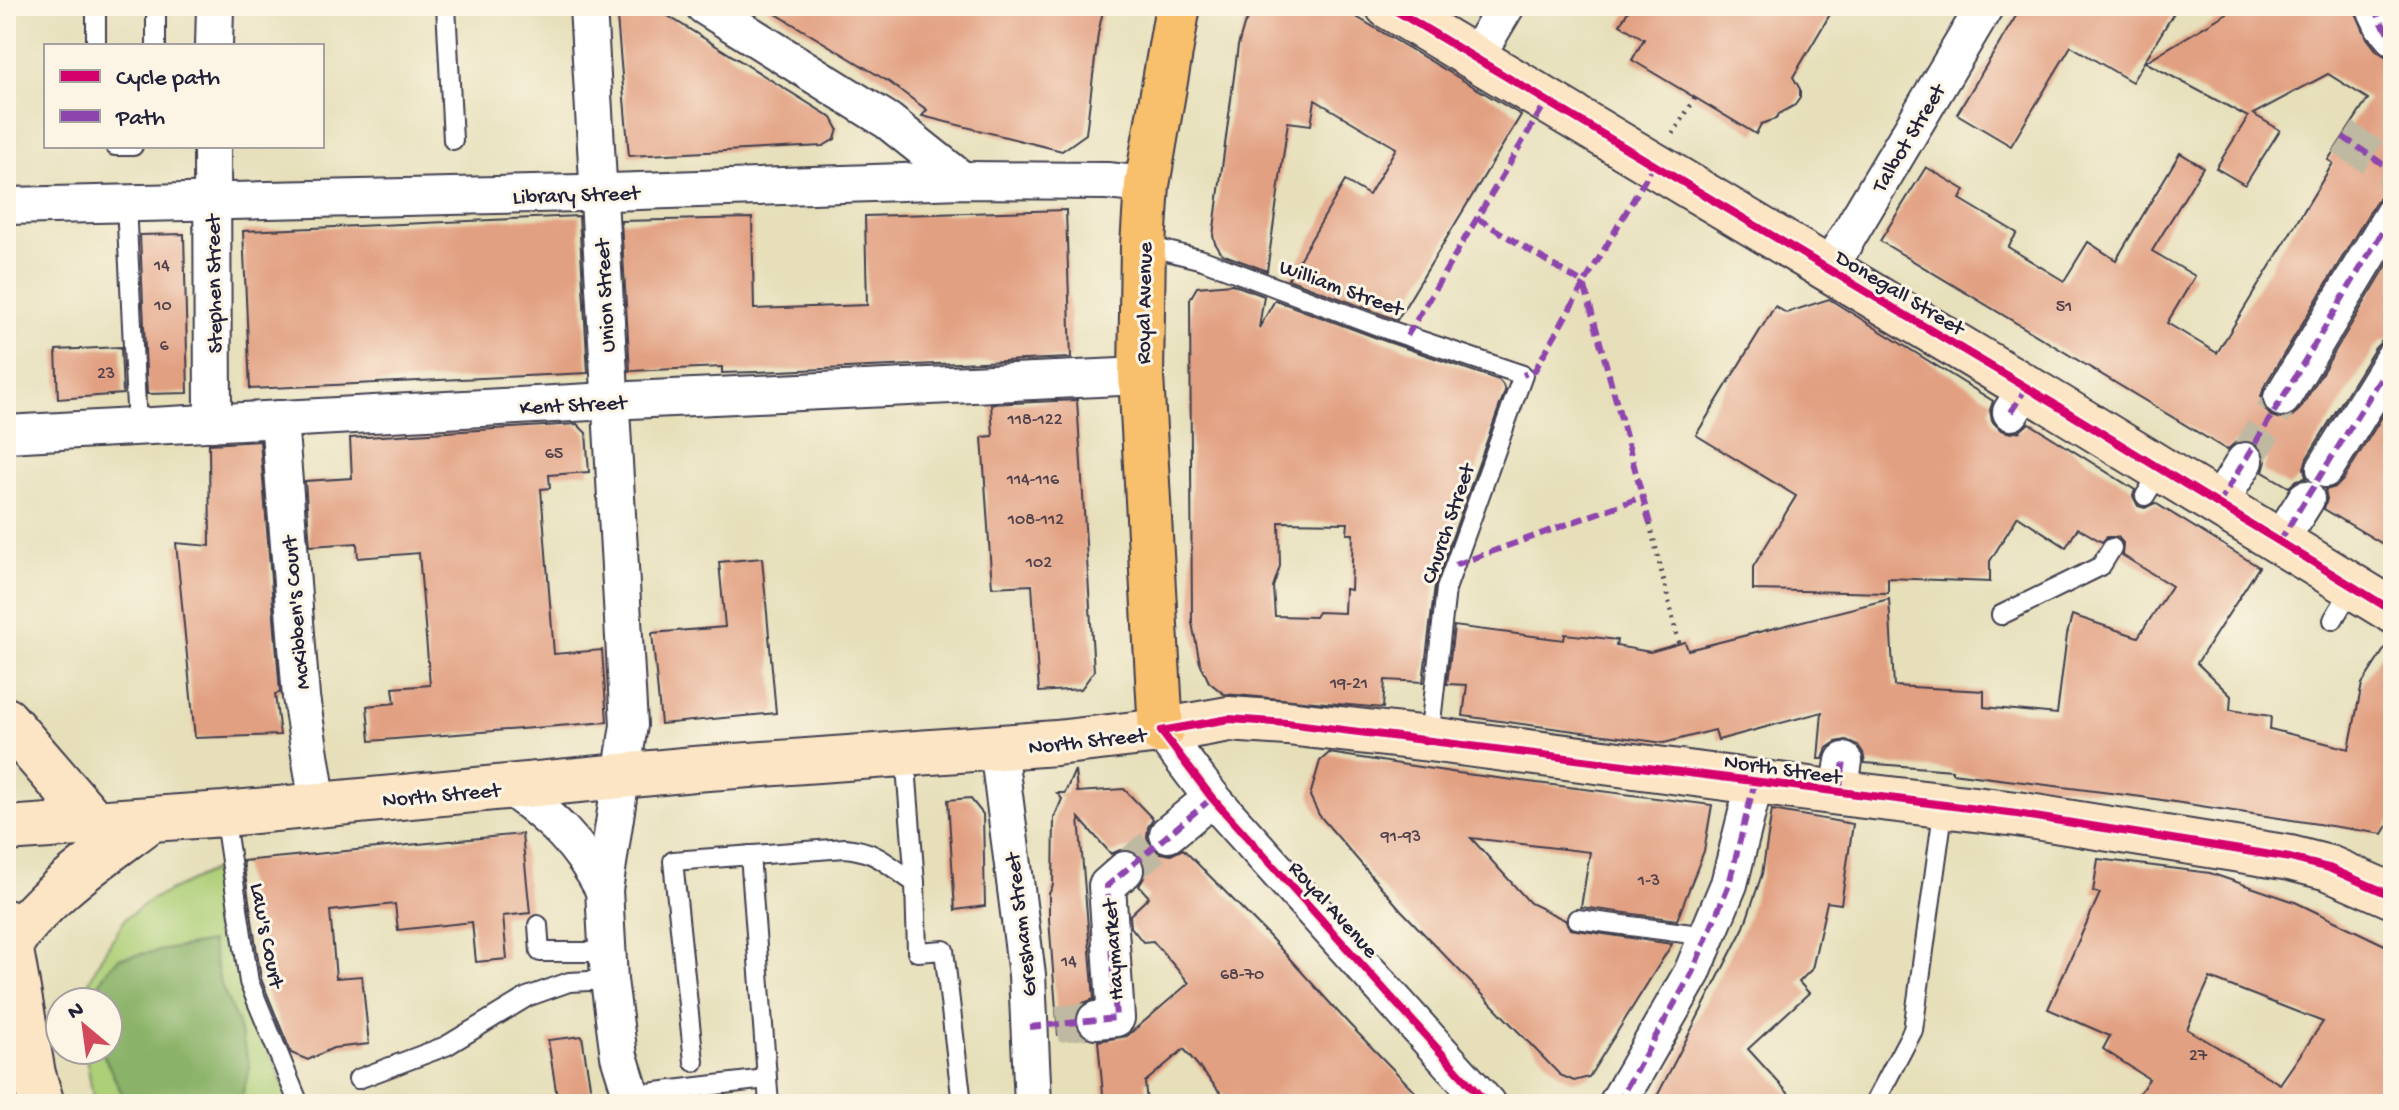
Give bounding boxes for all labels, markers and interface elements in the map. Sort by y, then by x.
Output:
legend [44,44,324,148]
text: Cycle path [116,65,220,94]
street label: Talbot Street [1867,79,1954,200]
text: Path [115,105,165,134]
street label: Library Street [512,182,642,212]
street label: Stephen Street [202,212,230,354]
street label: Union Street [591,236,623,353]
street label: Royal Avenue [1132,241,1160,364]
street label: Donegall Street [1828,245,1970,344]
street label: William Street [1275,255,1408,325]
house number: 14 [153,256,170,277]
house number: 10 [153,296,172,317]
house number: 51 [2056,297,2072,318]
house number: 6 [159,336,169,357]
house number: 23 [97,364,115,385]
street label: Kent Street [519,391,629,423]
house number: 118-122 [1007,410,1063,431]
house number: 65 [545,444,563,465]
street label: Church Street [1417,459,1483,588]
house number: 114-116 [1006,470,1060,491]
house number: 108-112 [1007,510,1064,531]
street label: McKibben's Court [278,533,318,690]
house number: 102 [1025,553,1052,574]
house number: 19-21 [1329,674,1368,695]
street label: North Street [1027,724,1150,762]
street label: North Street [1722,750,1845,792]
street label: North Street [381,779,503,815]
house number: 91-93 [1380,827,1421,848]
street label: Gresham Street [1001,849,1045,998]
street label: Royal Avenue [1281,857,1383,965]
house number: 1-3 [1637,871,1660,892]
street label: Law's Court [242,881,288,993]
street label: Haymarket [1098,896,1131,1001]
house number: 14 [1060,952,1077,973]
house number: 68-70 [1220,965,1264,986]
north arrow [44,986,124,1066]
text: N [64,997,89,1027]
house number: 27 [2189,1046,2208,1067]

